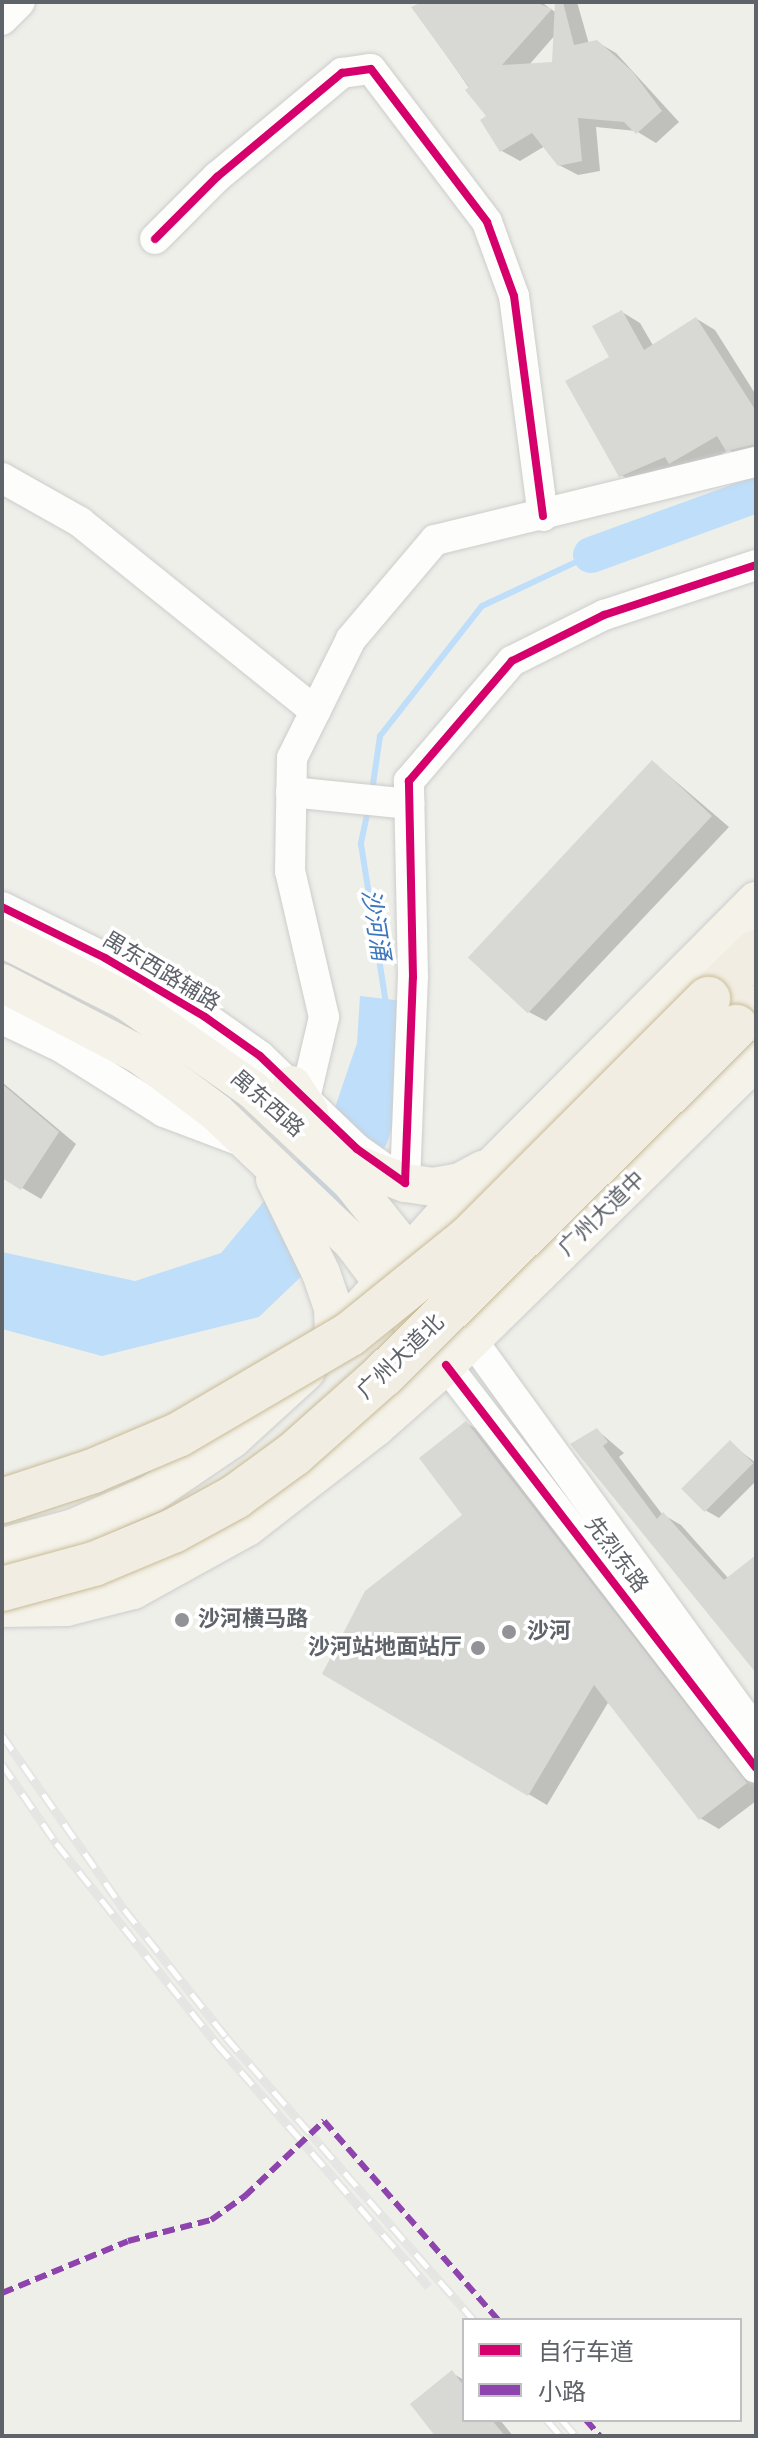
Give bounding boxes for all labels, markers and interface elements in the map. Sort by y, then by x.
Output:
water label: 沙河涌 [354,887,394,963]
street label: 禺东西路辅路 [98,927,224,1017]
street label: 禺东西路 [225,1065,309,1143]
street label: 广州大道中 [553,1166,651,1262]
street label: 广州大道北 [352,1309,450,1405]
street label: 先烈东路 [579,1512,653,1598]
place label: 沙河横马路 [198,1607,308,1633]
marker: 沙河横马路 [173,1611,191,1629]
place label: 沙河 [527,1619,571,1645]
marker: 沙河 [498,1621,520,1643]
place label: 沙河站地面站厅 [308,1635,462,1661]
marker: 沙河站地面站厅 [469,1639,487,1657]
legend [462,2318,742,2422]
text: 自行车道 [538,2341,634,2365]
text: 小路 [538,2381,586,2405]

